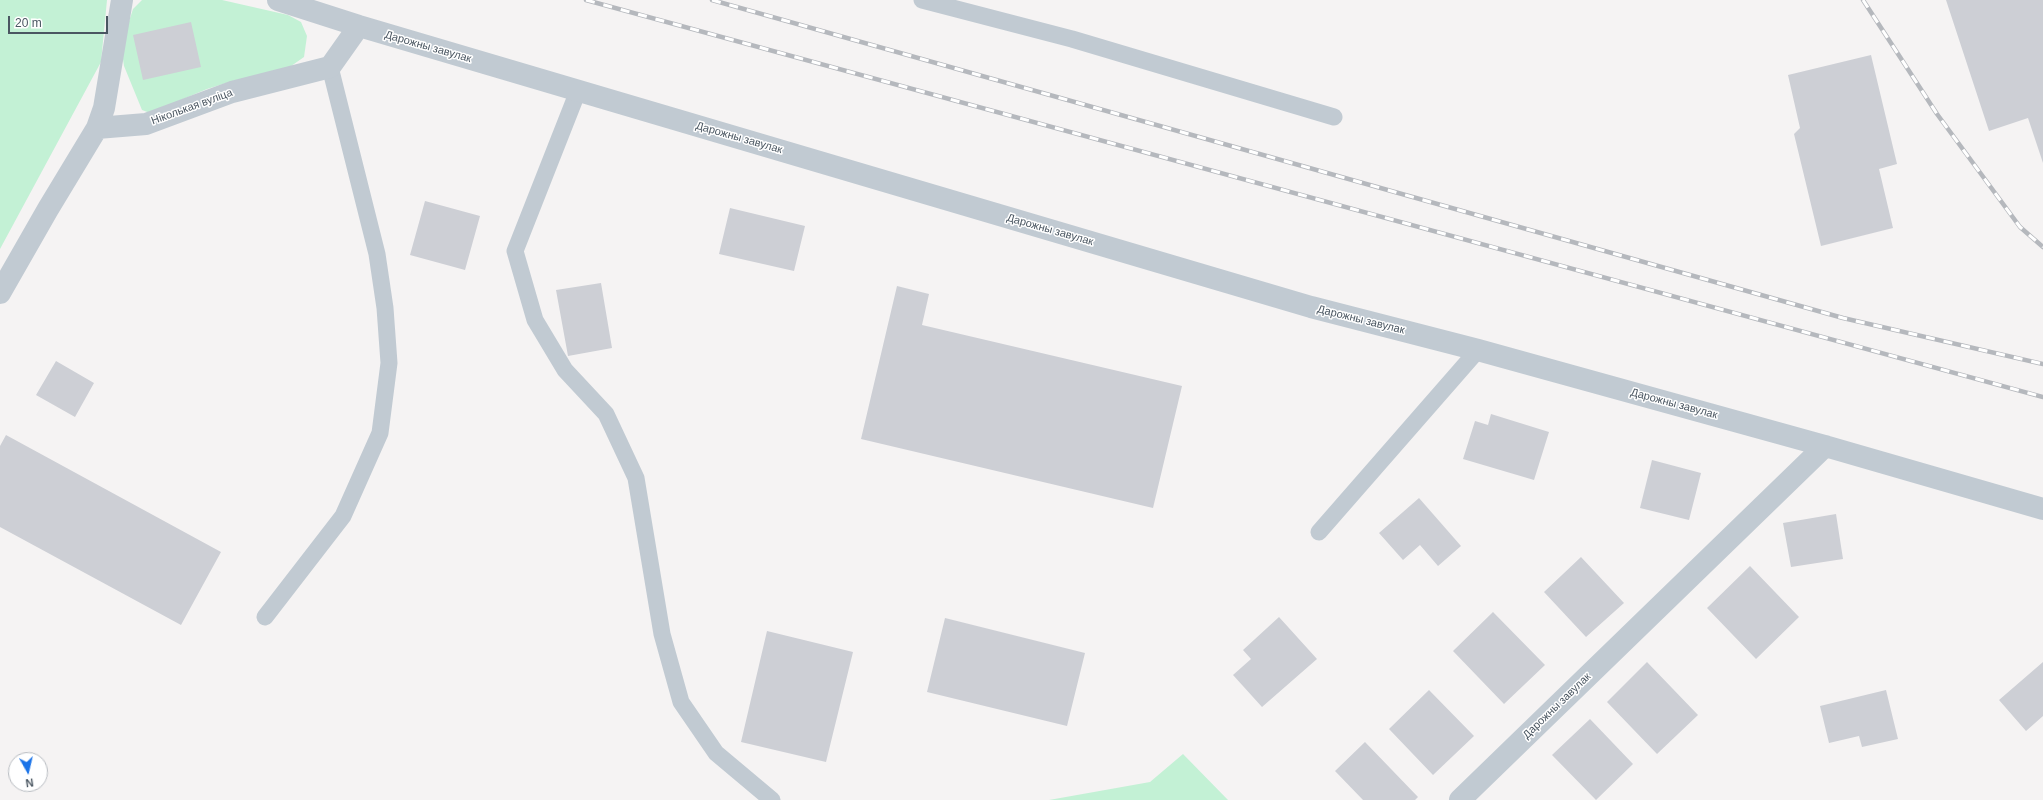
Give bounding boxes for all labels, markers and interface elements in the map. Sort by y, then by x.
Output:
scale bar [10,8,110,34]
text: 20 m [15,16,42,30]
street label: Дарожны завулак [383,28,473,66]
street label: Ніколькая вуліца [149,86,235,128]
street label: Дарожны завулак [694,119,784,157]
street label: Дарожны завулак [1005,211,1095,249]
street label: Дарожны завулак [1316,303,1406,337]
street label: Дарожны завулак [1629,386,1719,422]
street label: Дарожны завулак [1520,670,1594,742]
north arrow [8,752,48,792]
text: N [25,776,34,789]

